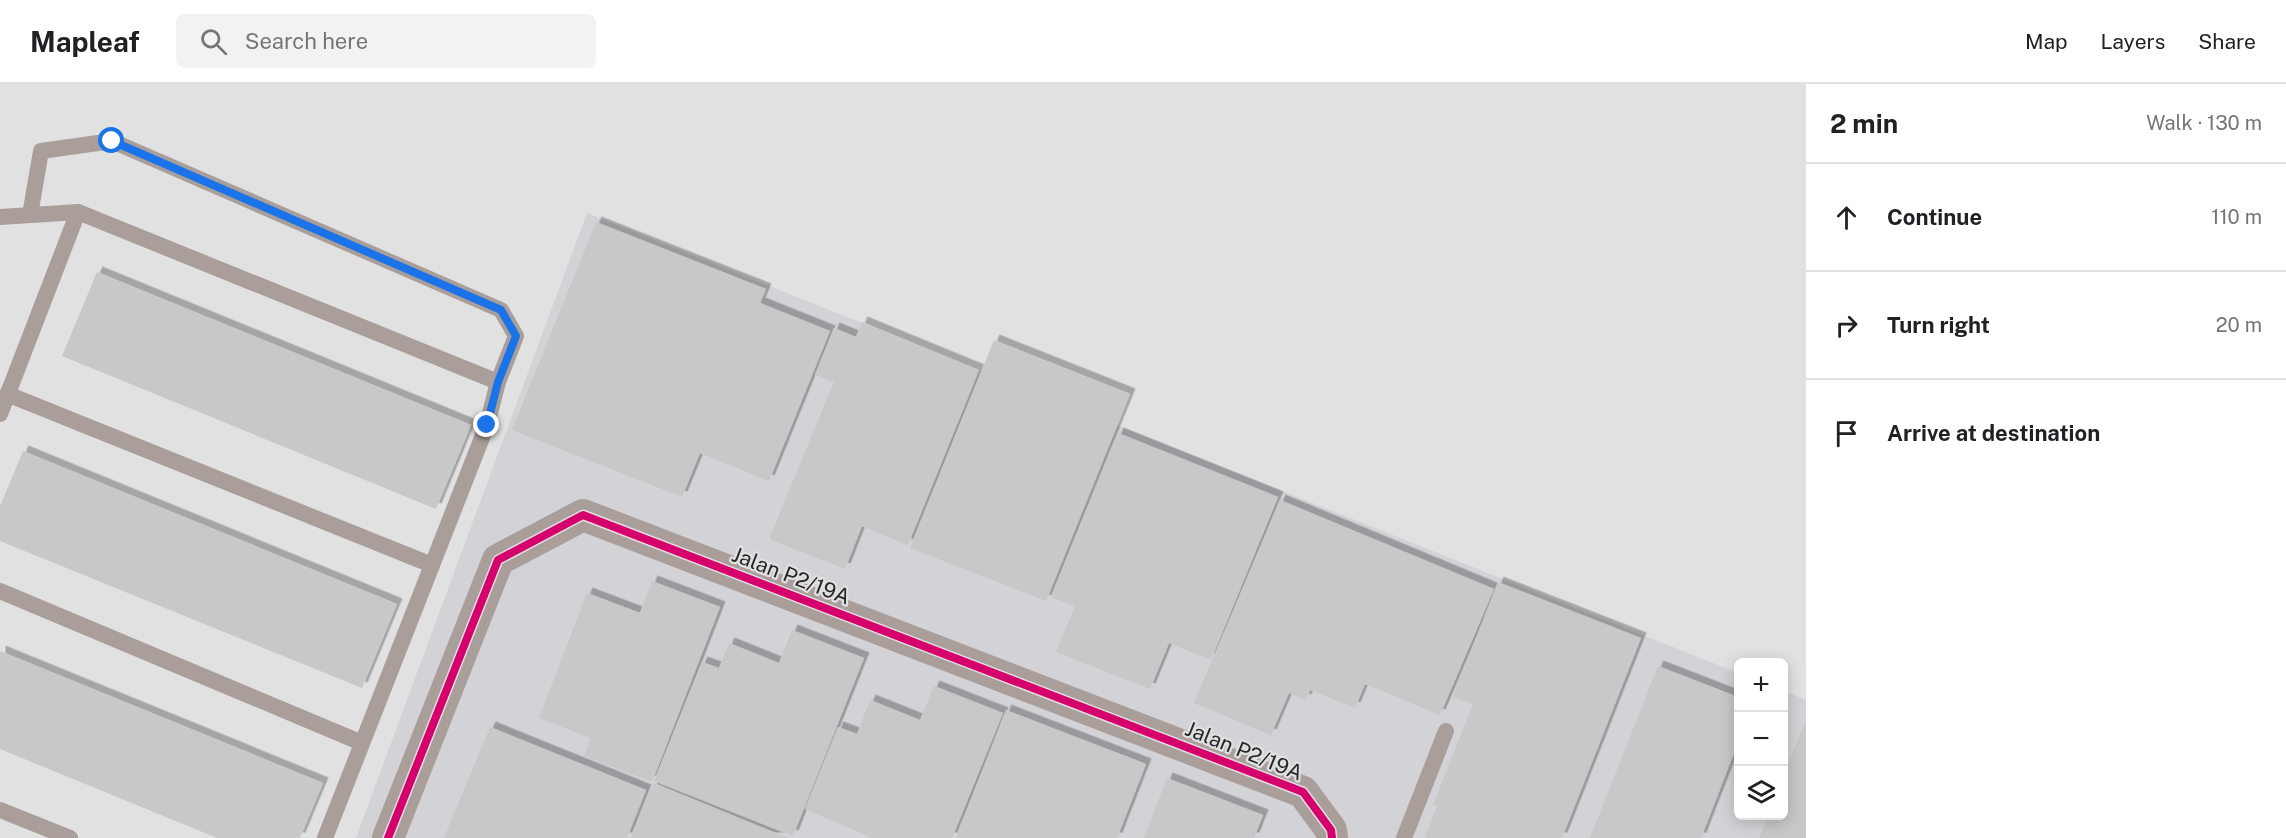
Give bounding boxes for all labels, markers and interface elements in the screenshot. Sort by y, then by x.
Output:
search box [176,14,596,68]
text: Mapleaf [30,25,140,58]
icon: search [197,25,230,58]
text: Search here [245,28,368,54]
text: Map [2025,29,2068,54]
text: Layers [2101,29,2165,54]
text: Share [2198,29,2256,54]
text: 2 min [1830,108,1898,139]
text: Walk · 130 m [2146,111,2262,135]
route start [98,127,124,153]
icon: ahead [1830,201,1863,234]
text: Continue [1887,204,1982,230]
text: 110 m [2211,205,2262,229]
icon: right [1830,309,1863,342]
text: Turn right [1887,312,1990,338]
text: 20 m [2216,313,2262,337]
route end [473,411,499,437]
icon: arrive [1830,417,1863,450]
text: Arrive at destination [1887,420,2100,446]
street label: Jalan P2/19A [728,542,854,610]
map controls [1734,658,1788,820]
button: + [1734,658,1788,712]
button: − [1734,712,1788,766]
street label: Jalan P2/19A [1182,716,1307,786]
button: layers [1734,766,1788,820]

